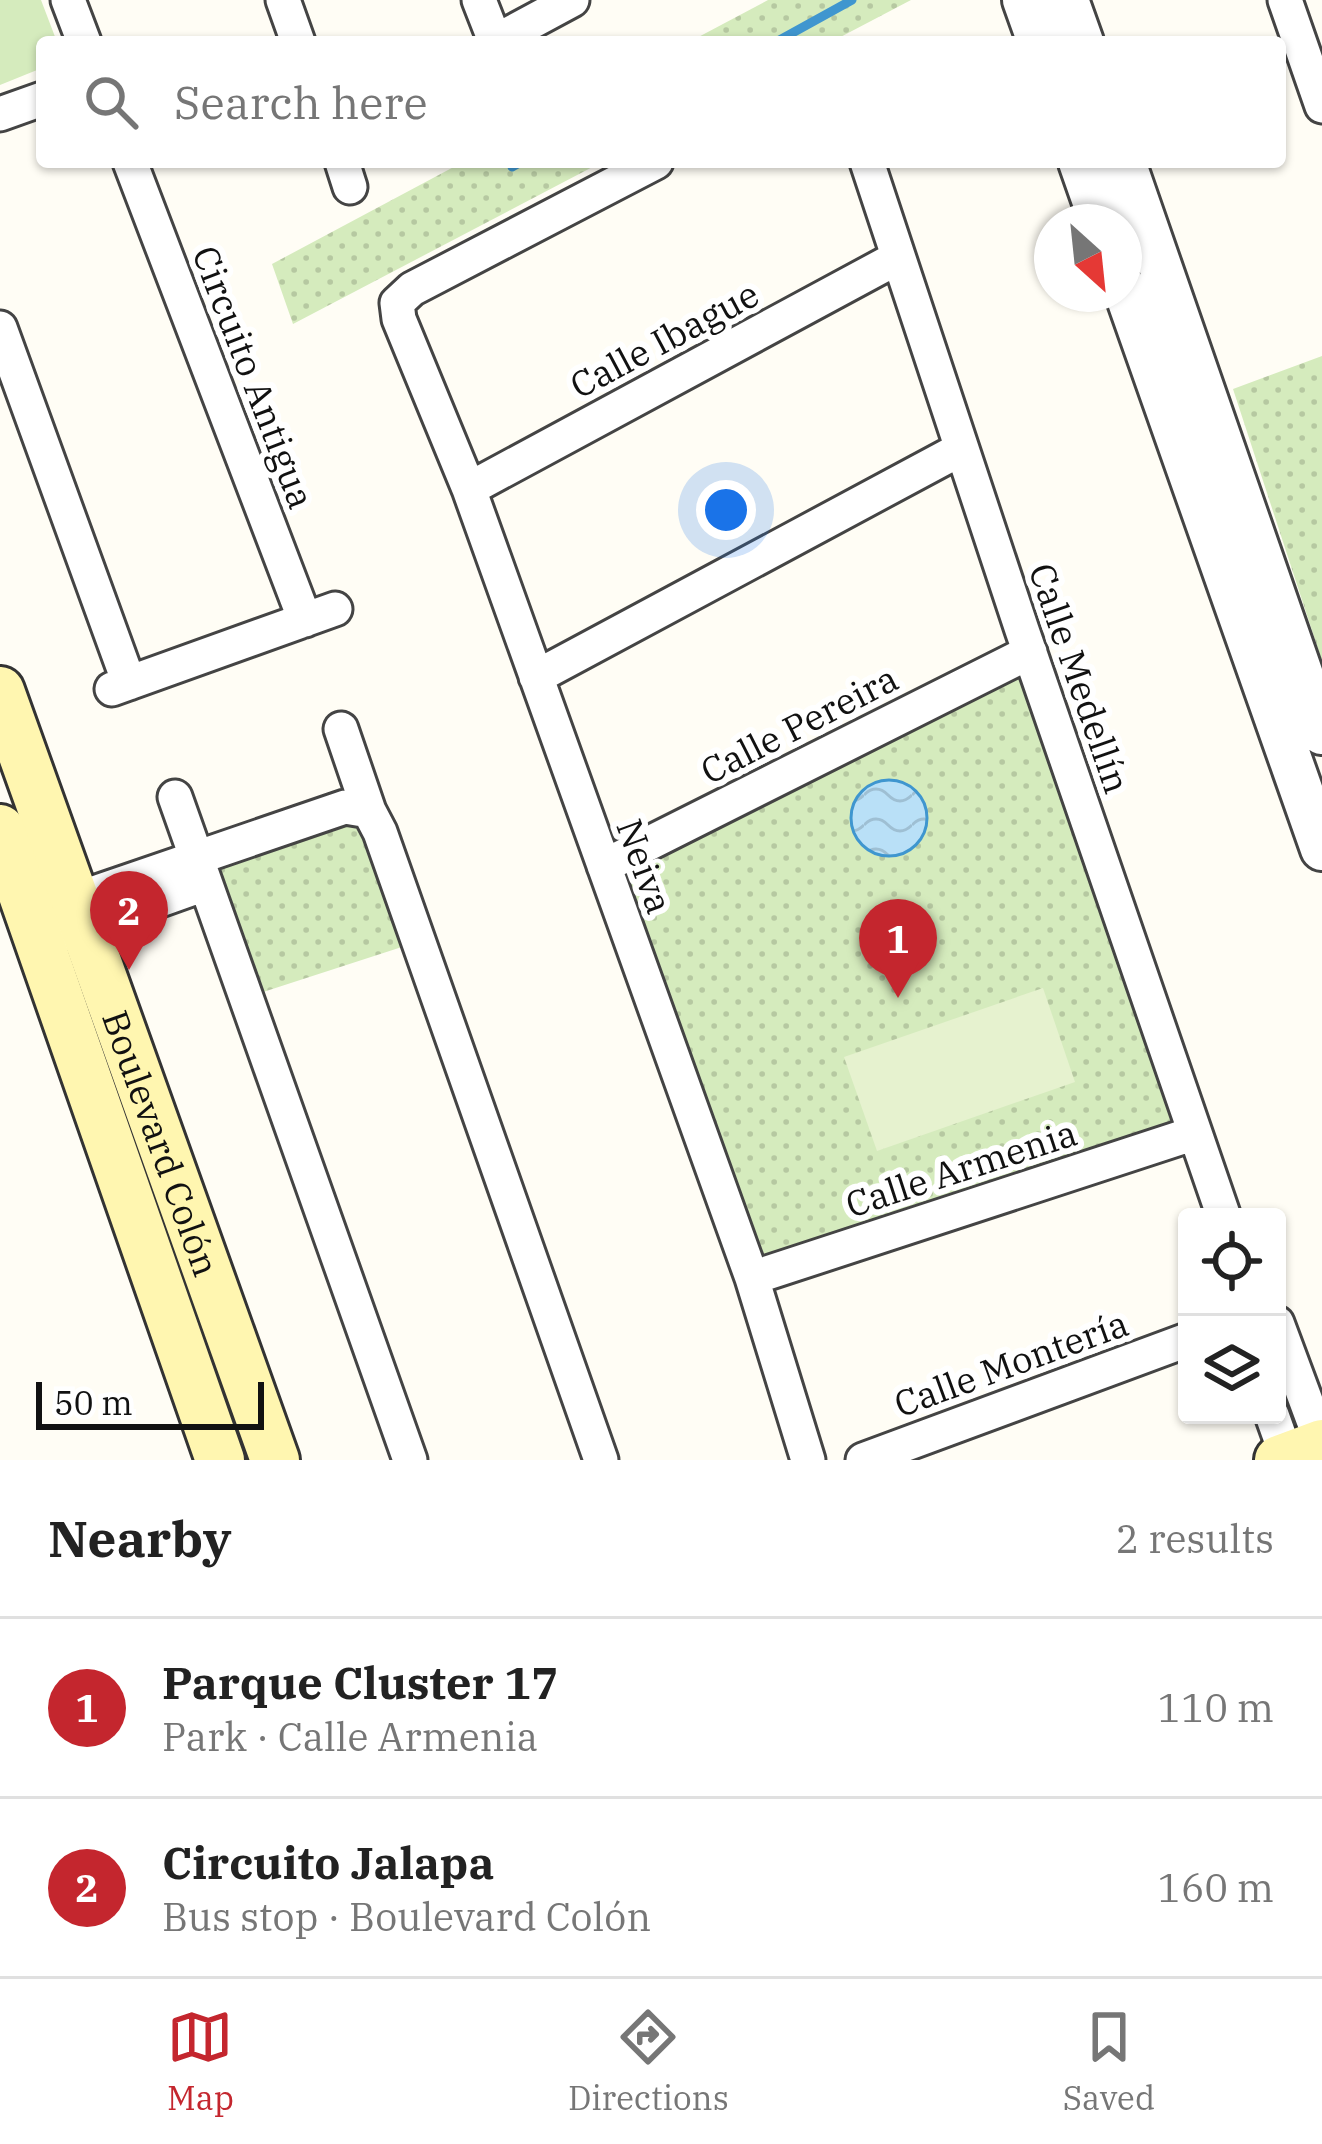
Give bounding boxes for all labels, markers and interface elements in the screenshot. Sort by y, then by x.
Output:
search box [36,36,1286,168]
icon: search [78,69,144,135]
text: Search here [174,73,428,131]
north arrow [1034,204,1142,312]
street label: Circuito Antigua [182,239,326,515]
street label: Calle Ibague [562,270,766,408]
your location [696,480,756,540]
street label: Calle Medellín [1019,557,1141,799]
street label: Calle Pereira [692,654,906,794]
street label: Neiva [606,812,684,920]
pin: 2 [90,871,168,970]
pin: 1 [859,899,937,998]
street label: Boulevard Colón [93,1004,231,1282]
street label: Calle Armenia [840,1109,1082,1227]
map controls [1178,1208,1286,1424]
button: locate [1178,1208,1286,1316]
street label: Calle Montería [888,1299,1134,1427]
button: layers [1178,1316,1286,1424]
scale bar [36,1376,264,1429]
text: 50 m [54,1381,133,1424]
text: Nearby [48,1505,232,1571]
text: 2 results [1116,1513,1274,1564]
text: Parque Cluster 17 [162,1653,558,1711]
text: 1 [75,1682,99,1733]
text: 110 m [1158,1682,1274,1733]
text: Park · Calle Armenia [162,1711,538,1762]
text: Circuito Jalapa [162,1833,494,1891]
text: 2 [75,1862,99,1913]
text: 160 m [1158,1862,1274,1913]
text: Bus stop · Boulevard Colón [162,1891,651,1942]
tab: Map [167,2004,234,2119]
tab: Directions [568,2004,729,2119]
tab: Saved [1063,2004,1155,2119]

